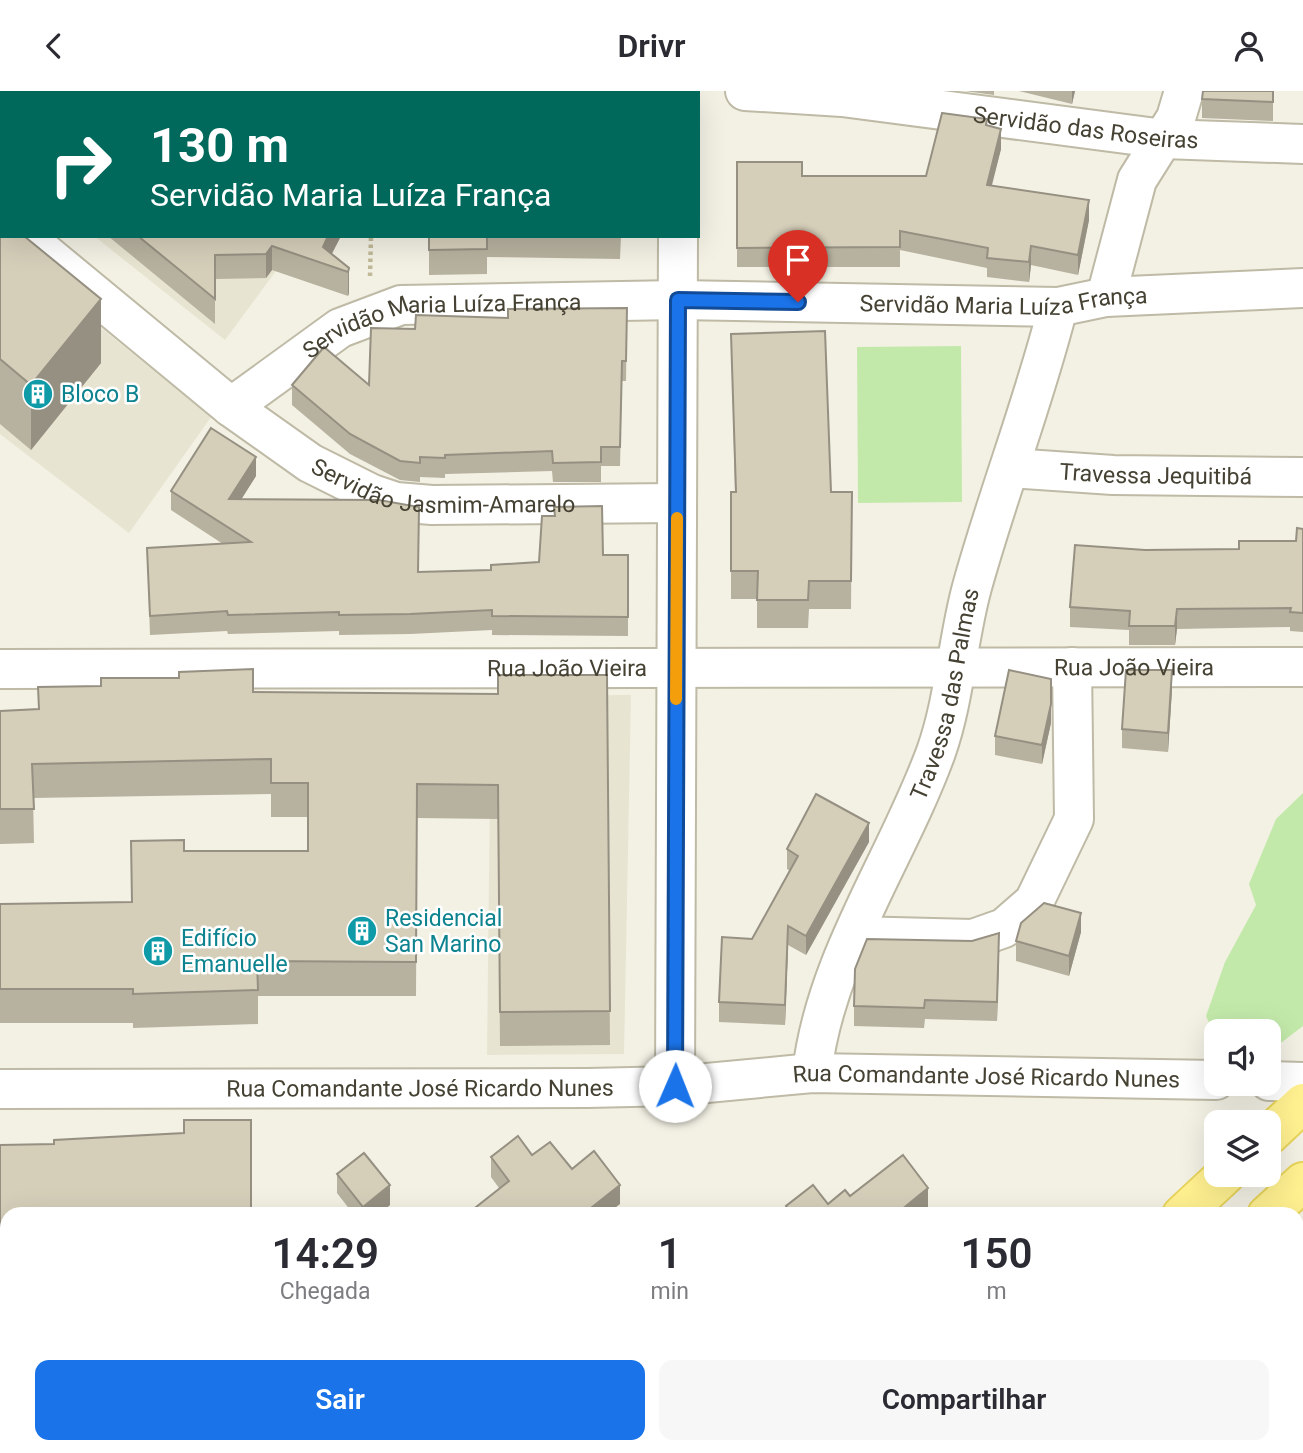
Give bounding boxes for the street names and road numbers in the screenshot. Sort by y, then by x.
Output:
street label: Servidão das Roseiras [972,101,1199,154]
street label: Servidão Maria Luíza França [860,282,1148,321]
street label: Servidão Maria Luíza França [298,289,582,365]
street label: Servidão Jasmim-Amarelo [307,453,575,519]
street label: Travessa Jequitibá [1059,458,1252,490]
street label: Travessa das Palmas [905,585,985,804]
street label: Rua João Vieira [1054,654,1214,681]
street label: Rua João Vieira [487,655,647,682]
street label: Rua Comandante José Ricardo Nunes [791,1060,1180,1093]
street label: Rua Comandante José Ricardo Nunes [226,1074,614,1103]

